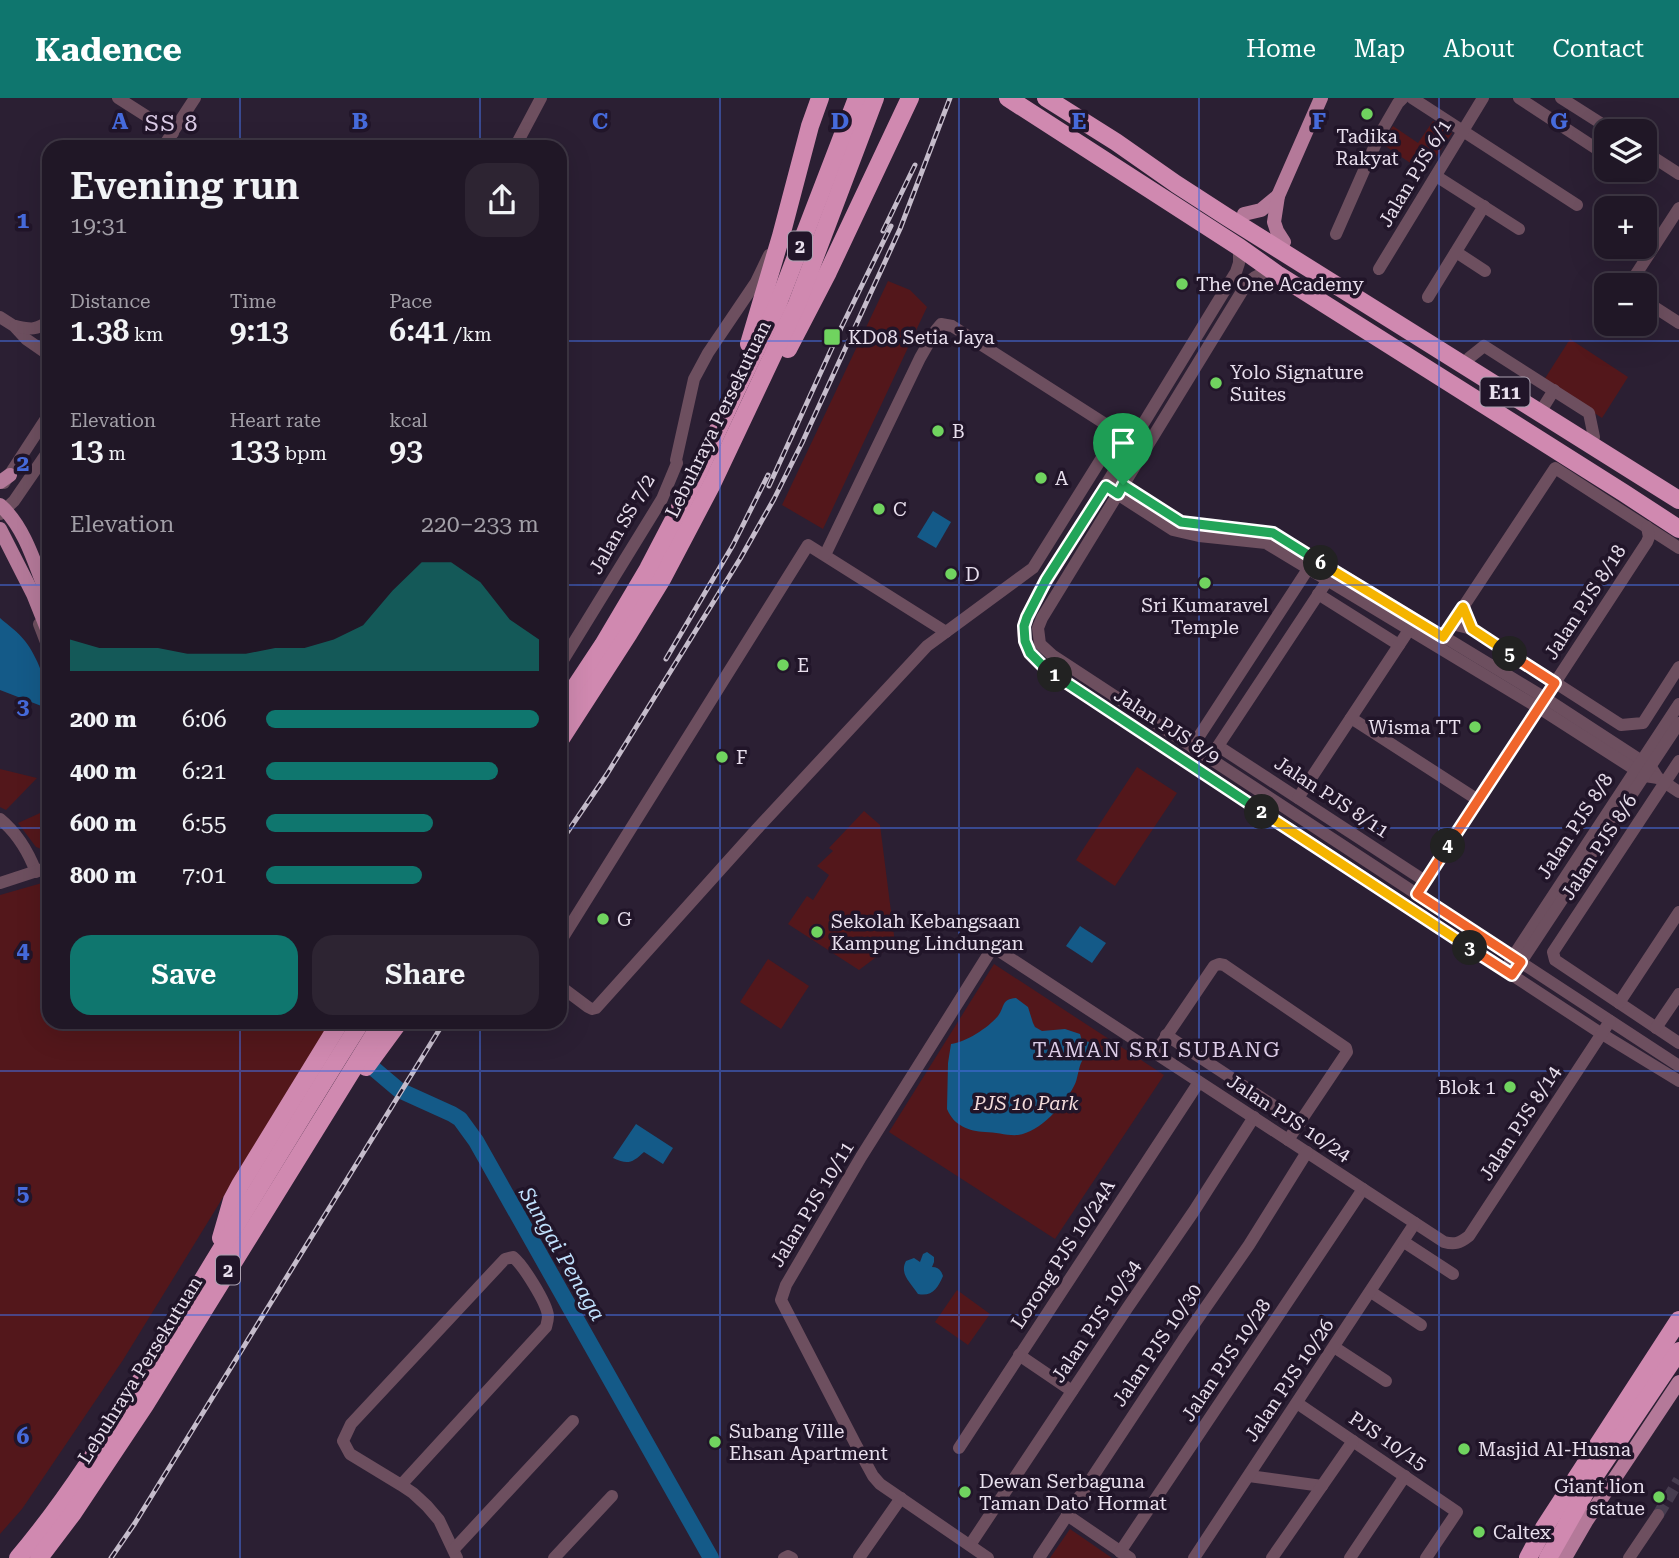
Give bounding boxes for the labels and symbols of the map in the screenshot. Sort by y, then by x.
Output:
marker: Tadika Rakyat [1359,106,1375,122]
text: A [112,108,129,135]
text: B [352,108,368,135]
text: C [592,108,608,135]
text: D [831,108,849,135]
text: E [1072,108,1086,135]
text: F [1312,108,1326,135]
text: G [1550,108,1568,135]
district label: SS 8 [144,110,200,137]
street label: Jalan PJS 6/1 [1374,115,1456,231]
place label: Tadika Rakyat [1335,125,1399,170]
text: 1 [17,207,30,234]
road number: 2 [788,232,812,260]
place label: The One Academy [1196,273,1365,296]
marker: The One Academy [1174,276,1190,292]
street label: Lebuhraya Persekutuan [660,317,776,521]
place label: KD08 Setia Jaya [848,326,995,349]
marker: KD08 Setia Jaya [822,327,842,347]
place label: Yolo Signature Suites [1230,361,1364,406]
marker: Yolo Signature Suites [1208,375,1224,391]
road number: E11 [1480,378,1530,406]
pin [1093,413,1153,485]
place label: B [952,420,965,443]
marker: B [930,423,946,439]
text: 2 [17,450,29,477]
place label: A [1055,467,1069,490]
street label: Jalan SS 7/2 [584,470,660,578]
marker: A [1033,470,1049,486]
place label: C [893,498,907,521]
marker: C [871,501,887,517]
street label: Jalan PJS 8/18 [1539,540,1631,664]
pin: 6 [1304,546,1338,580]
place label: D [965,563,980,586]
marker: D [943,566,959,582]
marker: Sri Kumaravel Temple [1197,575,1213,591]
place label: Sri Kumaravel Temple [1141,594,1269,639]
pin: 5 [1492,636,1528,672]
place label: E [797,654,809,677]
marker: E [775,657,791,673]
pin: 1 [1038,658,1072,692]
street label: Jalan PJS 8/9 [1110,683,1224,769]
text: 3 [17,693,30,720]
place label: Wisma TT [1369,716,1461,739]
marker: Wisma TT [1467,719,1483,735]
place label: F [736,746,747,769]
marker: F [714,749,730,765]
street label: Jalan PJS 8/11 [1270,751,1394,843]
street label: Jalan PJS 8/8 [1532,769,1618,883]
street label: Jalan PJS 8/6 [1556,790,1642,904]
pin: 2 [1244,794,1280,830]
pin: 4 [1430,828,1466,864]
place label: G [617,908,632,931]
place label: Sekolah Kebangsaan Kampung Lindungan [831,910,1024,955]
marker: G [595,911,611,927]
marker: Sekolah Kebangsaan Kampung Lindungan [809,924,825,940]
pin: 3 [1452,930,1488,966]
text: 4 [17,937,30,964]
district label: TAMAN SRI SUBANG [1032,1038,1282,1062]
street label: Jalan PJS 8/14 [1474,1061,1566,1185]
street label: Jalan PJS 10/24 [1223,1069,1356,1167]
place label: Blok 1 [1438,1076,1496,1099]
marker: Blok 1 [1502,1079,1518,1095]
park label: PJS 10 Park [972,1092,1079,1115]
street label: Jalan PJS 10/11 [765,1137,859,1271]
street label: Lorong PJS 10/24A [1006,1175,1120,1333]
text: 5 [17,1180,30,1207]
water label: Sungai Penaga [514,1182,610,1325]
road number: 2 [216,1255,240,1284]
street label: Jalan PJS 10/34 [1047,1255,1146,1387]
street label: Lebuhraya Persekutuan [73,1272,207,1468]
street label: Jalan PJS 10/30 [1108,1279,1206,1411]
street label: Jalan PJS 10/28 [1177,1294,1275,1426]
street label: Jalan PJS 10/26 [1240,1314,1338,1446]
street label: PJS 10/15 [1345,1407,1431,1475]
place label: Subang Ville Ehsan Apartment [729,1420,888,1465]
text: 6 [17,1423,30,1450]
marker: Subang Ville Ehsan Apartment [707,1434,723,1450]
place label: Masjid Al-Husna [1478,1438,1632,1461]
marker: Masjid Al-Husna [1456,1441,1472,1457]
place label: Dewan Serbaguna Taman Dato' Hormat [979,1470,1167,1515]
place label: Giant lion statue [1554,1475,1645,1520]
marker: Dewan Serbaguna Taman Dato' Hormat [957,1484,973,1500]
marker: Giant lion statue [1651,1489,1667,1505]
place label: Caltex [1493,1521,1551,1544]
marker: Caltex [1471,1524,1487,1540]

